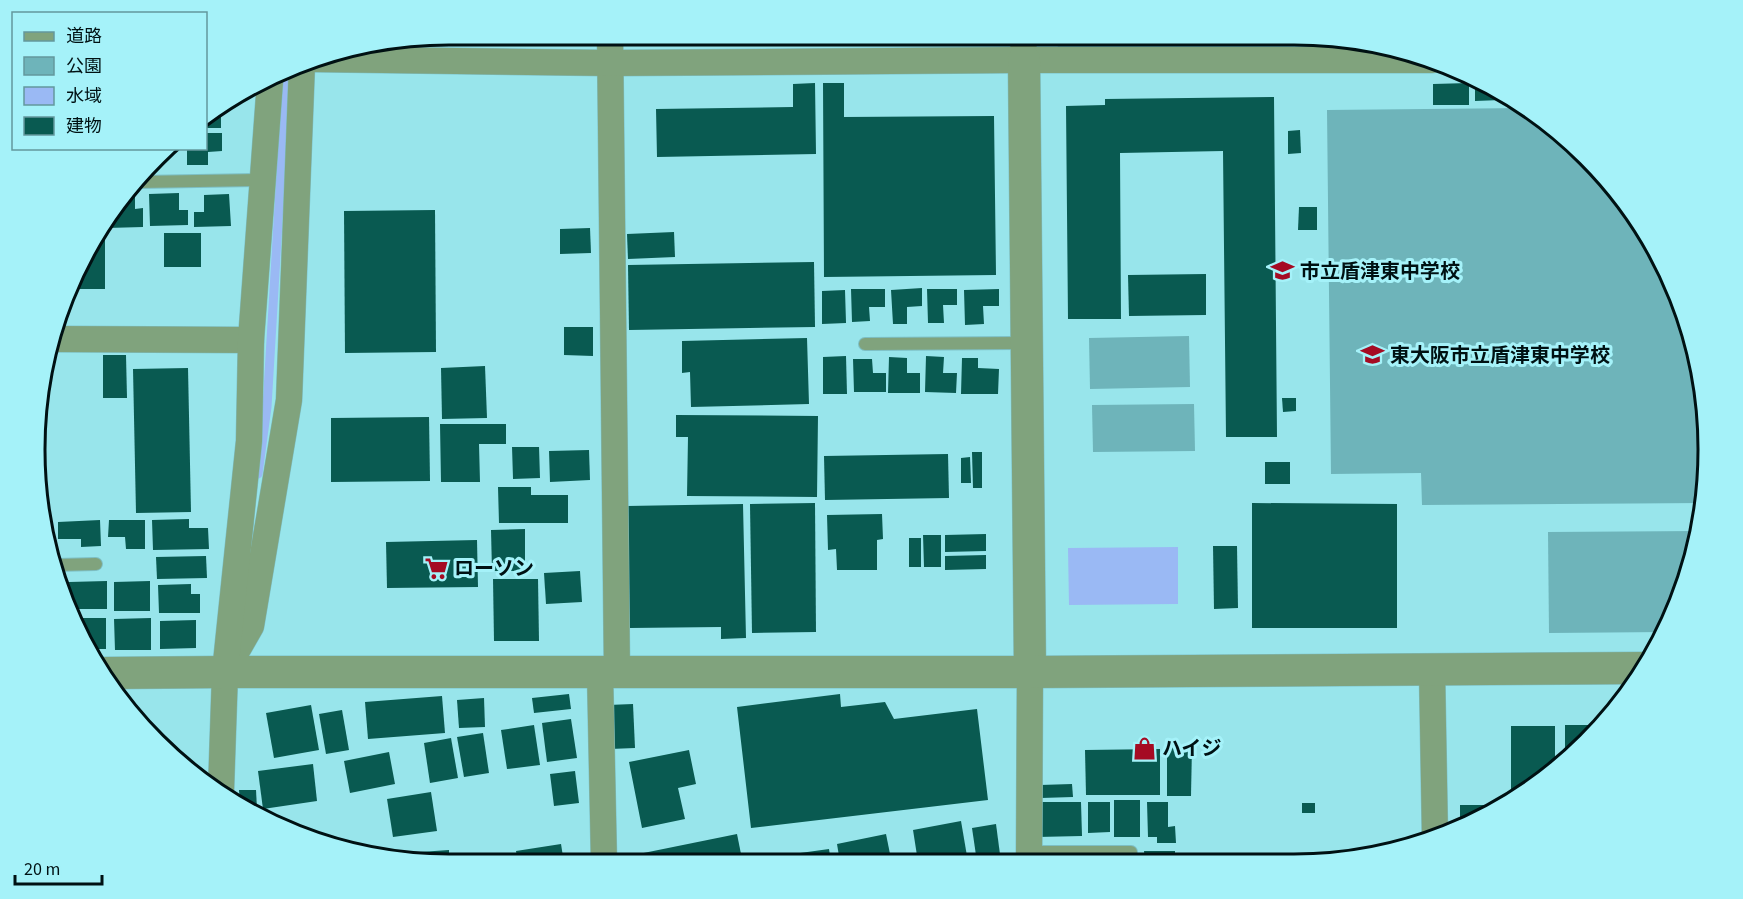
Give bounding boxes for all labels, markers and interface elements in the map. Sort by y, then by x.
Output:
legend [12,12,207,150]
text: 道路 [66,24,102,49]
text: 公園 [66,54,102,79]
text: 水域 [66,84,102,109]
text: 建物 [66,114,102,139]
school or university icon: 市立盾津東中学校 [1269,258,1295,284]
place label: 市立盾津東中学校 [1300,258,1460,286]
school or university icon: 東大阪市立盾津東中学校 [1359,342,1385,368]
place label: 東大阪市立盾津東中学校 [1390,342,1610,370]
supermarket icon: ローソン [423,555,449,581]
place label: ローソン [454,555,534,583]
shop icon: ハイジ [1131,735,1157,761]
place label: ハイジ [1162,735,1222,763]
scale bar [15,848,102,886]
text: 20 m [24,857,60,882]

